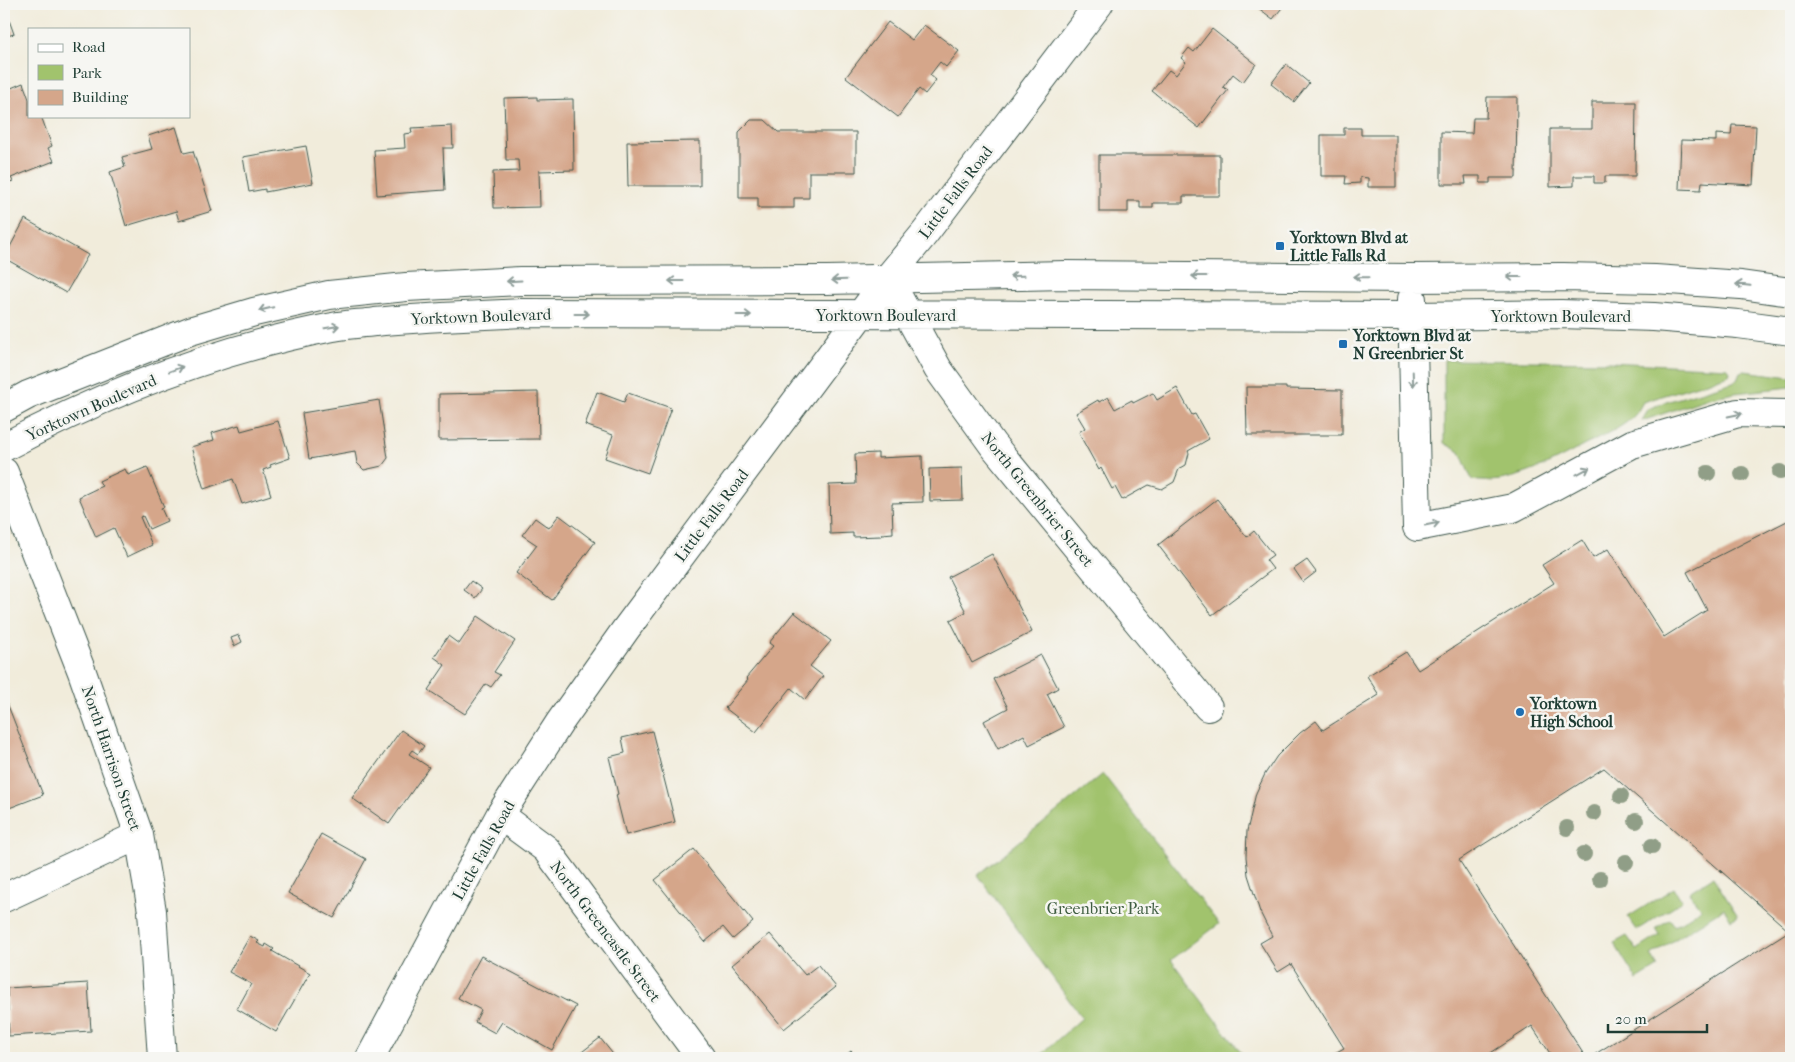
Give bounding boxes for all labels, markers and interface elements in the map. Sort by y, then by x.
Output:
legend [28,28,190,118]
text: Road [72,38,106,56]
text: Park [72,64,102,82]
text: Building [72,88,129,106]
street label: Little Falls Road [914,142,997,242]
place label: Yorktown Blvd at Little Falls Rd [1289,228,1408,265]
marker: Yorktown Blvd at Little Falls Rd [1274,240,1286,252]
one-way arrow [1009,271,1025,280]
one-way arrow [1191,271,1208,281]
one-way arrow [1354,272,1370,282]
one-way arrow [1506,272,1522,282]
one-way arrow [831,275,847,284]
one-way arrow [669,276,685,286]
one-way arrow [506,277,522,286]
one-way arrow [1735,281,1751,290]
one-way arrow [259,305,275,314]
street label: Yorktown Boulevard [409,305,552,328]
street label: Yorktown Boulevard [815,306,957,325]
street label: Yorktown Boulevard [1490,307,1632,326]
one-way arrow [574,309,590,319]
one-way arrow [736,310,752,320]
one-way arrow [324,322,340,332]
place label: Yorktown Blvd at N Greenbrier St [1352,326,1471,363]
marker: Yorktown Blvd at N Greenbrier St [1337,338,1349,350]
one-way arrow [167,364,183,373]
street label: Yorktown Boulevard [22,370,160,445]
one-way arrow [1408,371,1417,387]
one-way arrow [1726,409,1742,419]
street label: North Greenbrier Street [977,428,1098,571]
street label: Little Falls Road [670,465,753,565]
one-way arrow [1576,465,1590,475]
one-way arrow [1423,519,1439,528]
street label: North Harrison Street [78,683,145,833]
place label: Yorktown High School [1529,694,1614,732]
marker: Yorktown High School [1514,706,1526,718]
street label: Little Falls Road [448,797,519,903]
street label: North Greencastle Street [546,857,665,1006]
park label: Greenbrier Park [1047,899,1160,918]
scale bar [1608,1002,1706,1034]
text: 20 m [1615,1010,1647,1028]

